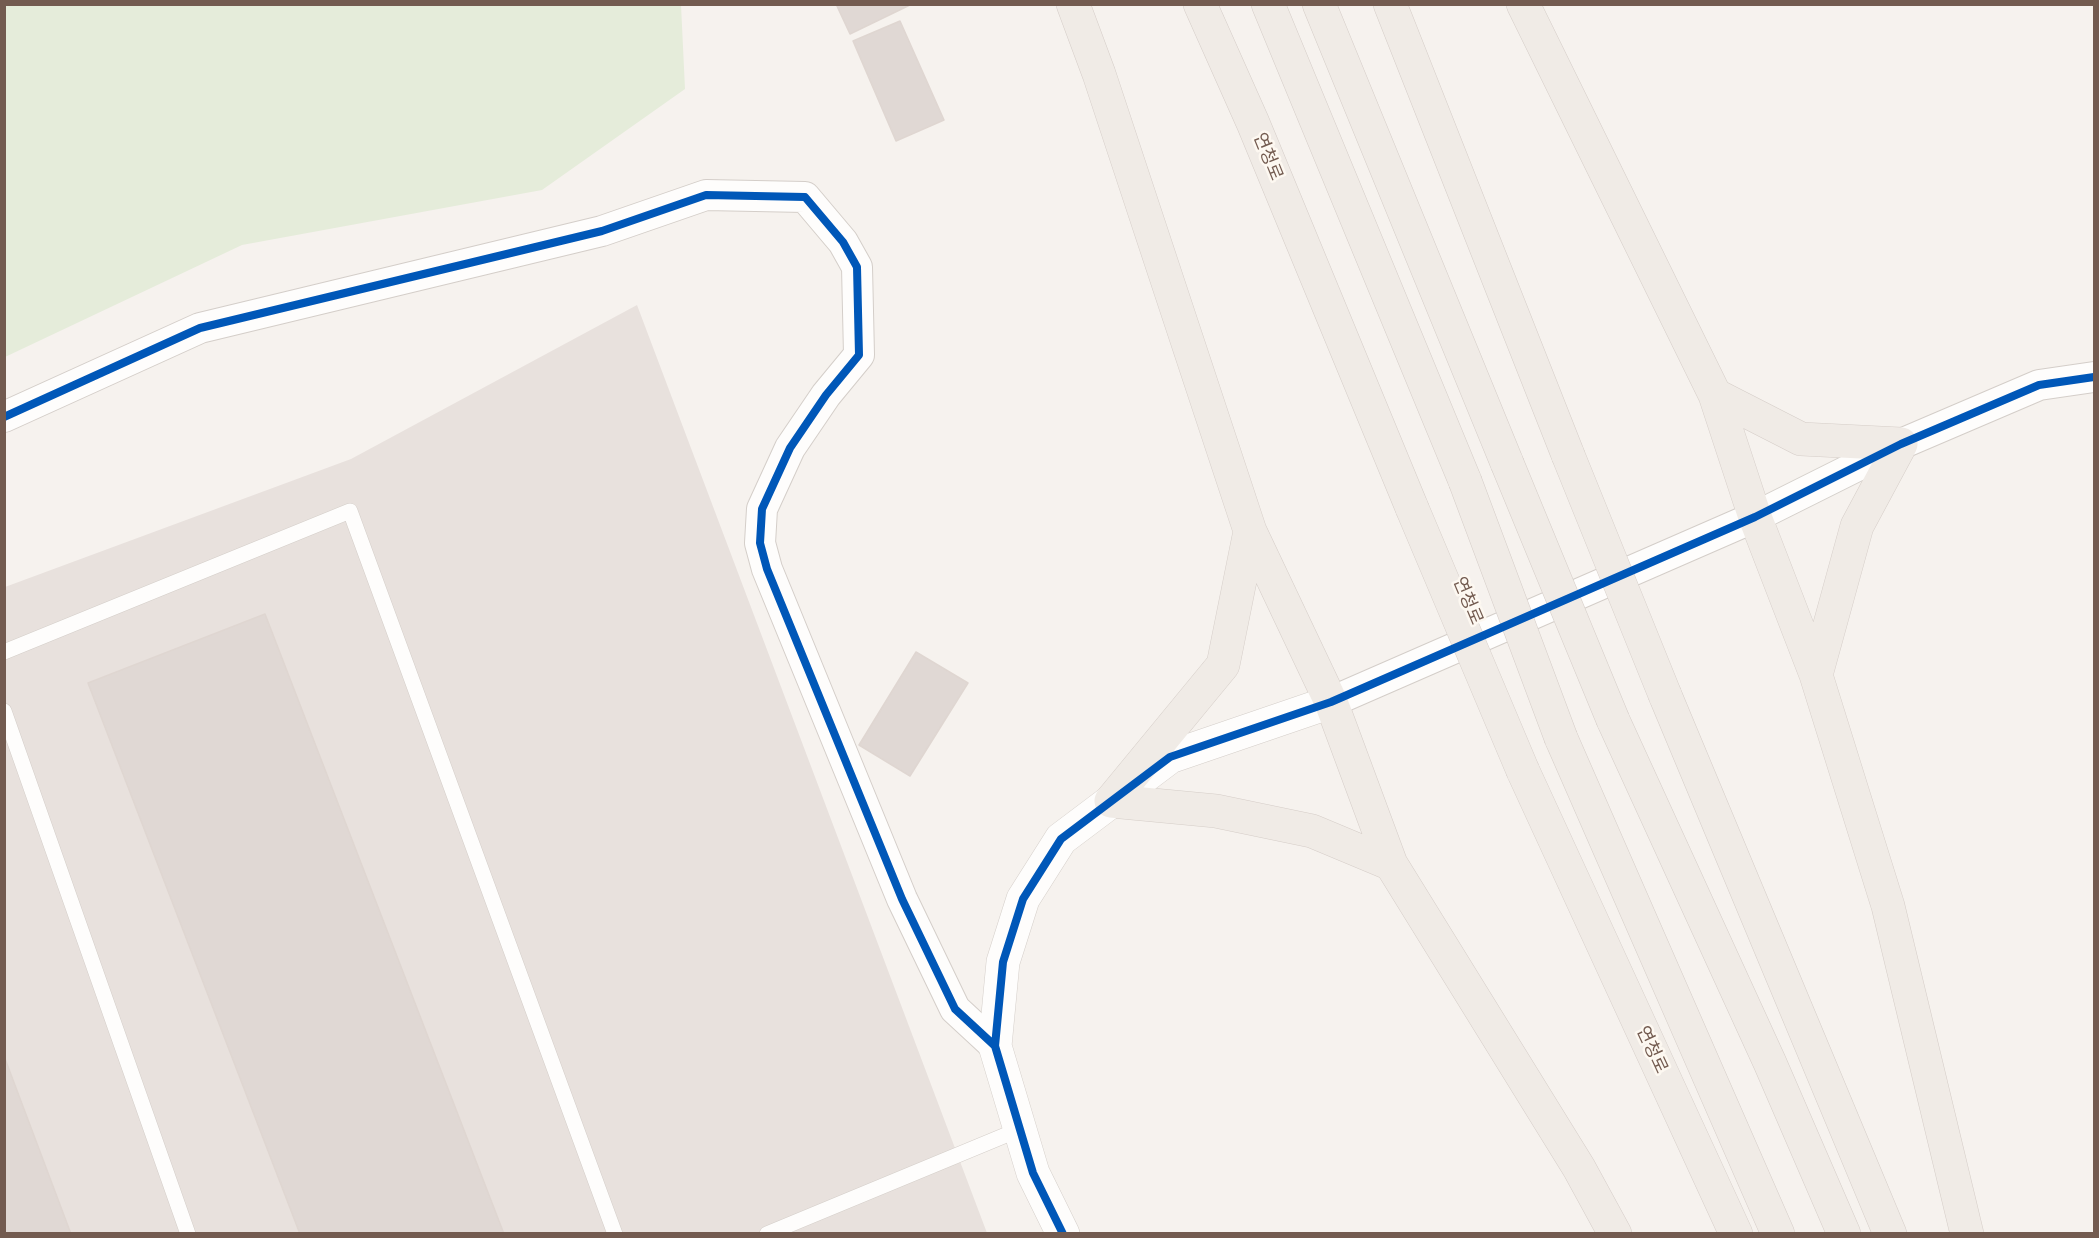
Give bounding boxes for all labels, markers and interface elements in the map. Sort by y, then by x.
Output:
street label: 연청로 [1248,130,1286,184]
street label: 연청로 [1447,574,1487,628]
street label: 연청로 [1631,1023,1671,1077]

